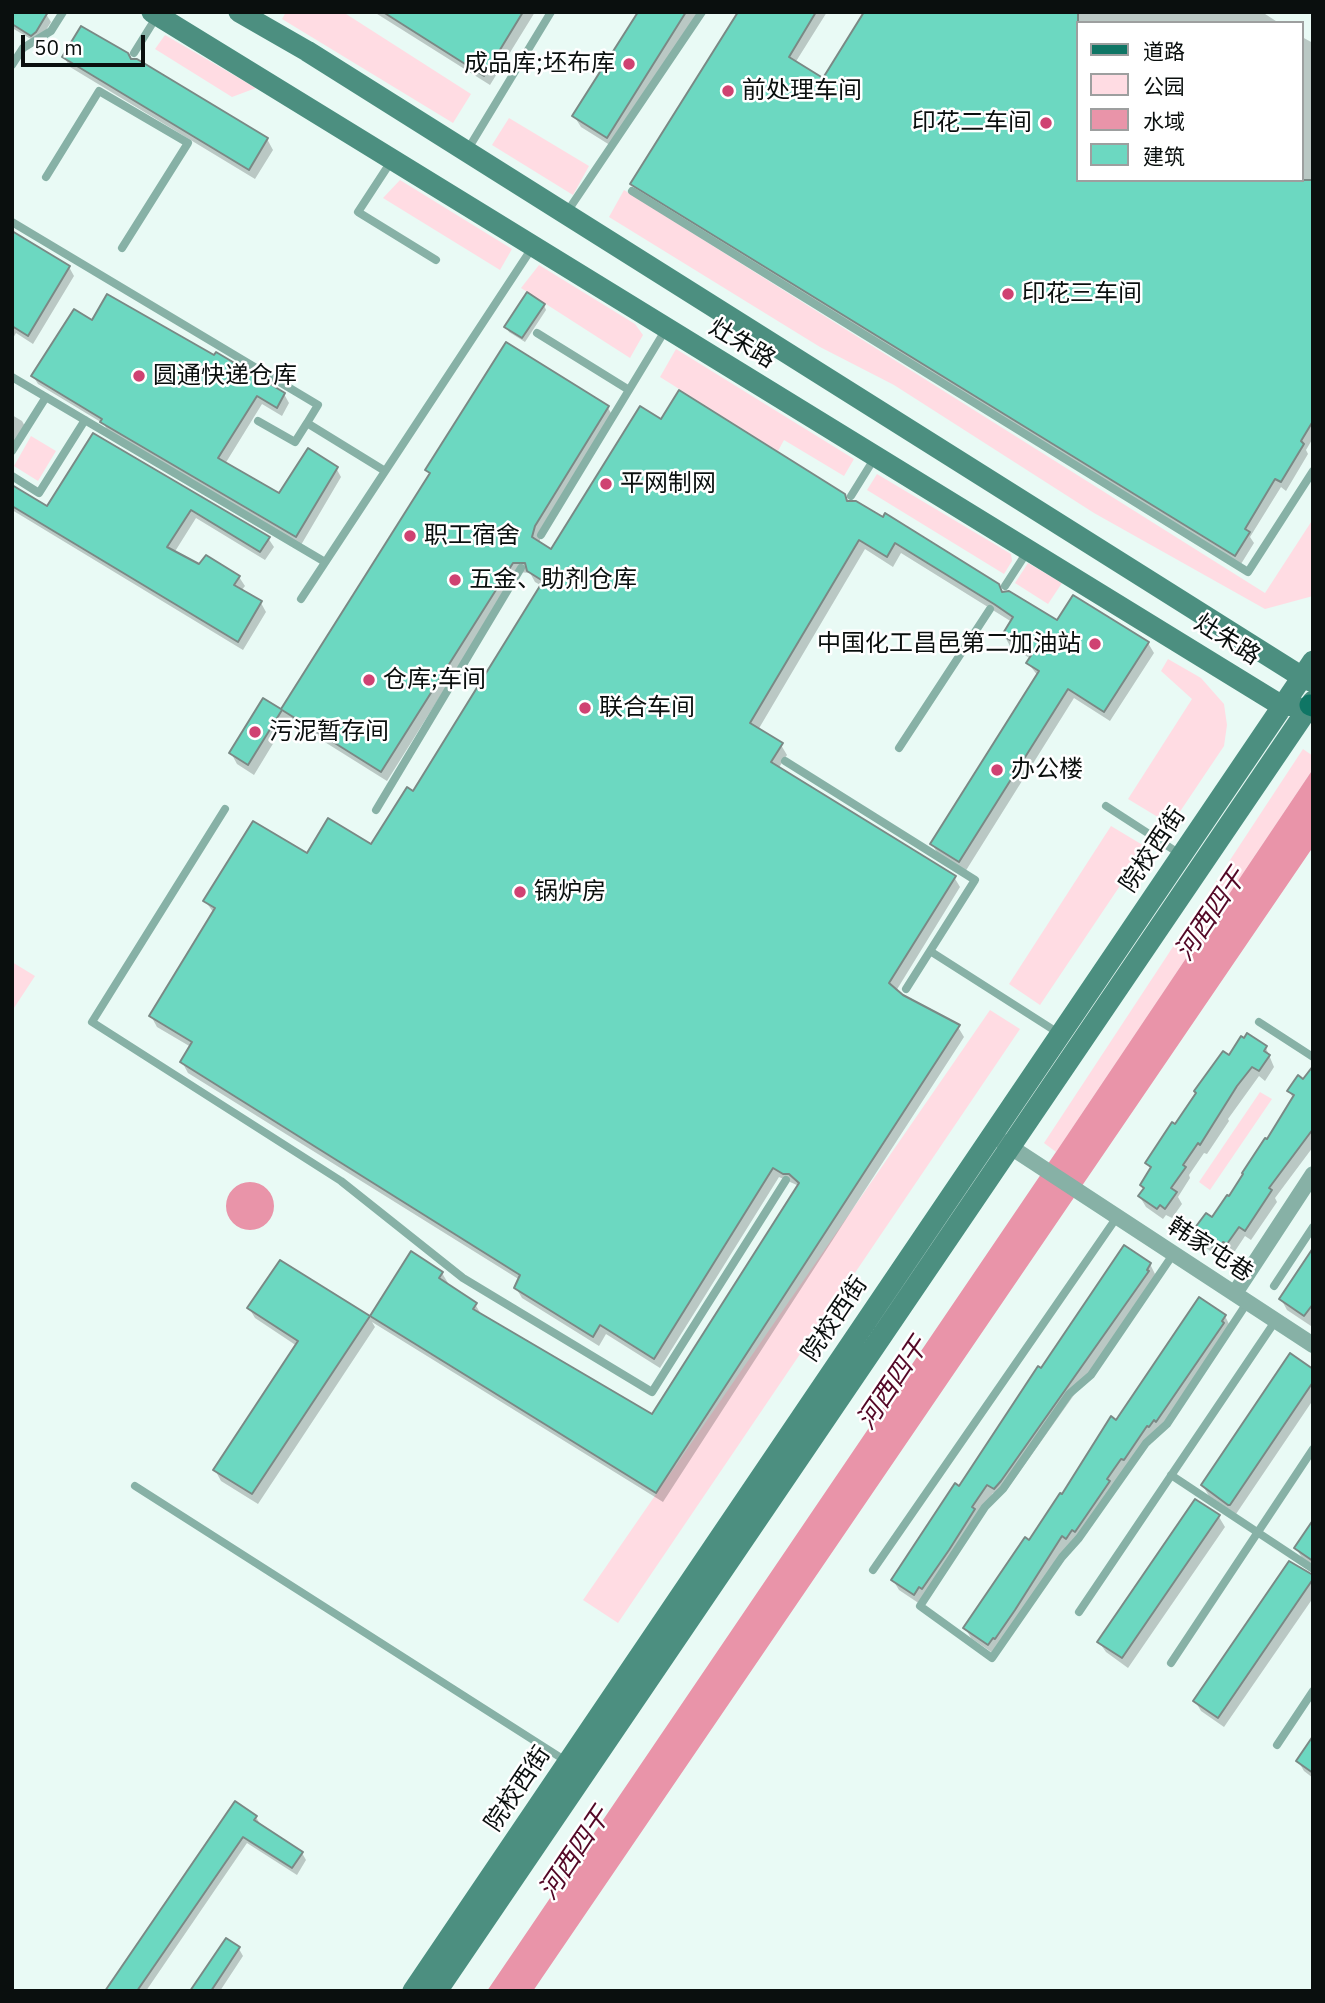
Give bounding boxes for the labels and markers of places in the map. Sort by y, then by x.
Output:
place label: 成品库;坯布库 [464,50,615,78]
marker: 成品库;坯布库 [621,56,637,72]
place label: 前处理车间 [742,77,862,105]
marker: 前处理车间 [720,83,736,99]
place label: 印花二车间 [912,109,1032,137]
marker: 印花二车间 [1038,115,1054,131]
place label: 印花三车间 [1022,280,1142,308]
marker: 印花三车间 [1000,286,1016,302]
place label: 圆通快递仓库 [153,362,297,390]
marker: 圆通快递仓库 [131,368,147,384]
place label: 平网制网 [620,470,716,498]
marker: 平网制网 [598,476,614,492]
place label: 职工宿舍 [424,522,520,550]
marker: 职工宿舍 [402,528,418,544]
place label: 五金、助剂仓库 [469,566,637,594]
marker: 五金、助剂仓库 [447,572,463,588]
place label: 中国化工昌邑第二加油站 [817,630,1081,658]
marker: 中国化工昌邑第二加油站 [1087,636,1103,652]
place label: 仓库;车间 [383,666,486,694]
marker: 仓库;车间 [361,672,377,688]
place label: 联合车间 [599,694,695,722]
marker: 联合车间 [577,700,593,716]
place label: 污泥暂存间 [269,718,389,746]
marker: 污泥暂存间 [247,724,263,740]
place label: 办公楼 [1011,756,1083,784]
marker: 办公楼 [989,762,1005,778]
place label: 锅炉房 [534,878,606,906]
marker: 锅炉房 [512,884,528,900]

